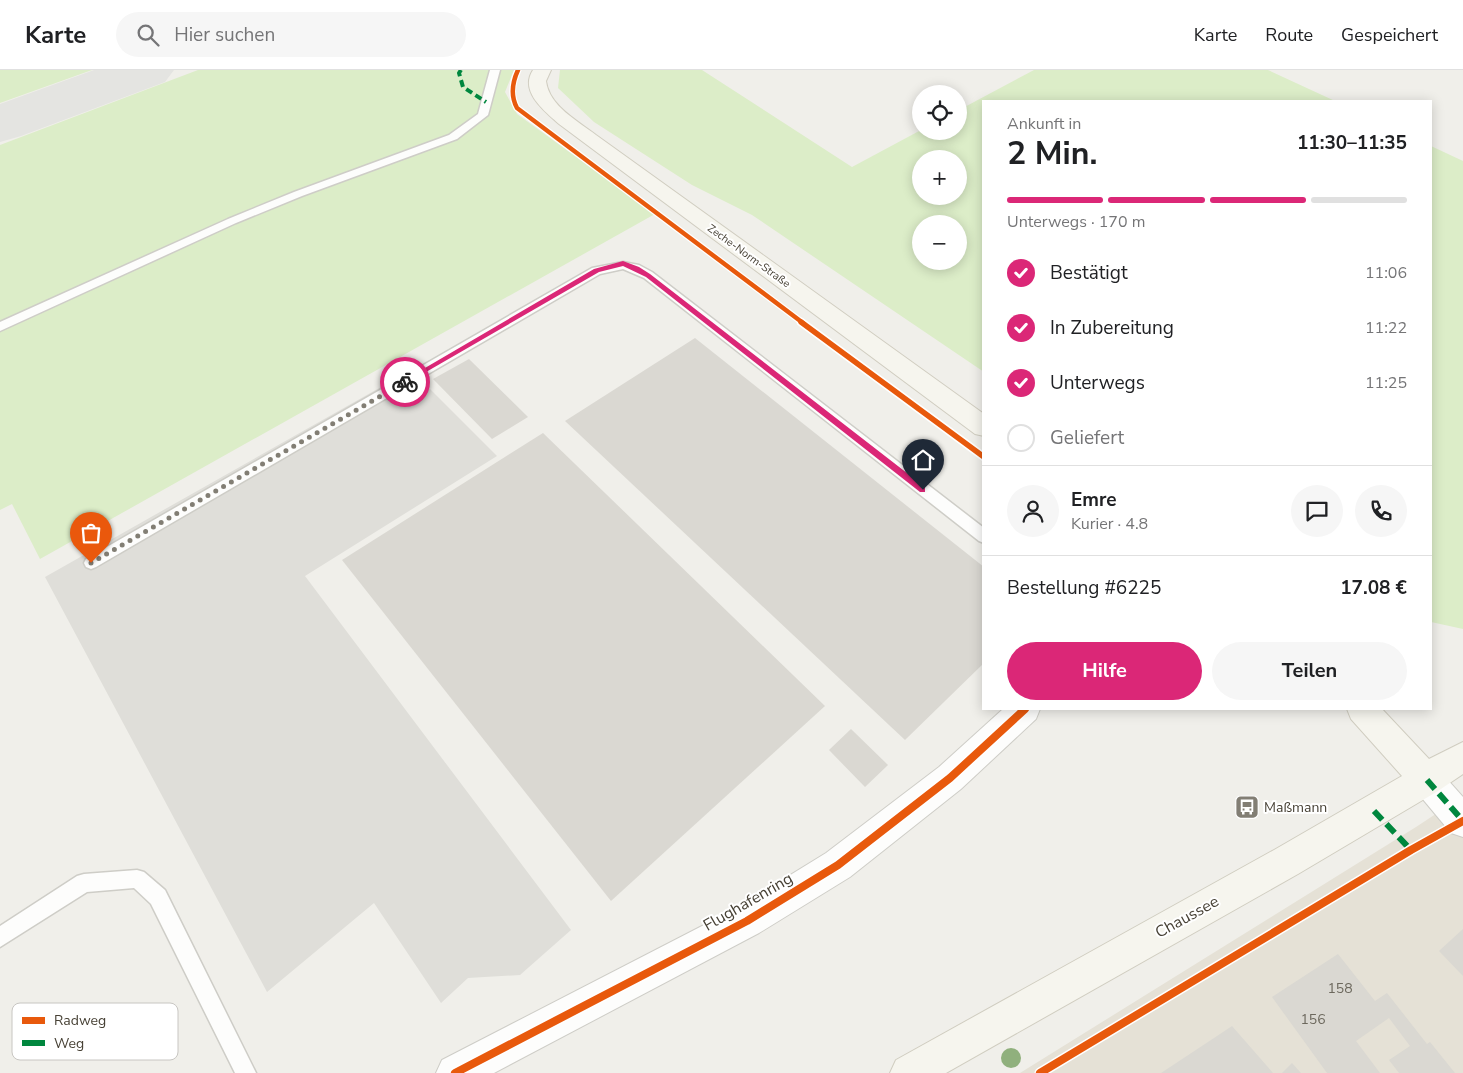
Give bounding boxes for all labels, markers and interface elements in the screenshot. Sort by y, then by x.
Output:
search box [116,12,466,57]
text: Karte [25,19,86,51]
icon: search [134,21,162,49]
text: Hier suchen [174,22,275,48]
text: Karte [1194,23,1237,47]
text: Route [1265,23,1313,47]
text: Gespeichert [1341,23,1438,47]
map controls [912,85,967,270]
button: locate [912,85,967,140]
text: Ankunft in [1007,113,1081,135]
text: 11:30–11:35 [1297,130,1407,156]
text: 2 Min. [1007,132,1097,175]
button: + [912,150,967,205]
text: Unterwegs · 170 m [1007,211,1145,233]
button: − [912,215,967,270]
street label: Zeche-Norm-Straße [704,221,794,291]
icon: check [1007,259,1035,287]
text: Bestätigt [1050,260,1128,286]
text: 11:06 [1365,262,1407,284]
icon: check [1007,314,1035,342]
text: In Zubereitung [1050,315,1174,341]
text: 11:22 [1365,317,1407,339]
courier [380,357,430,407]
icon: bike [391,368,419,396]
icon: check [1007,369,1035,397]
text: Unterwegs [1050,370,1145,396]
text: 11:25 [1365,372,1407,394]
text: Geliefert [1050,425,1124,451]
pin [902,439,944,490]
icon: home [909,446,937,474]
button: person [1007,485,1059,537]
button: chat [1291,485,1343,537]
button: phone [1355,485,1407,537]
text: Emre [1071,487,1117,513]
pin [70,512,112,563]
text: Kurier · 4.8 [1071,513,1148,535]
icon: bag [77,519,105,547]
text: Bestellung #6225 [1007,575,1161,601]
text: 17.08 € [1340,575,1407,601]
button: Hilfe [1007,642,1202,700]
button: Teilen [1212,642,1407,700]
bus stop icon: Maßmann [1234,794,1260,820]
place label: Maßmann [1264,798,1327,817]
street label: Flughafenring [699,867,797,937]
street label: Chaussee [1151,890,1223,944]
house number: 158 [1327,979,1353,998]
legend [12,1003,178,1060]
house number: 156 [1300,1010,1326,1029]
text: Radweg [54,1011,106,1030]
text: Weg [54,1034,84,1053]

